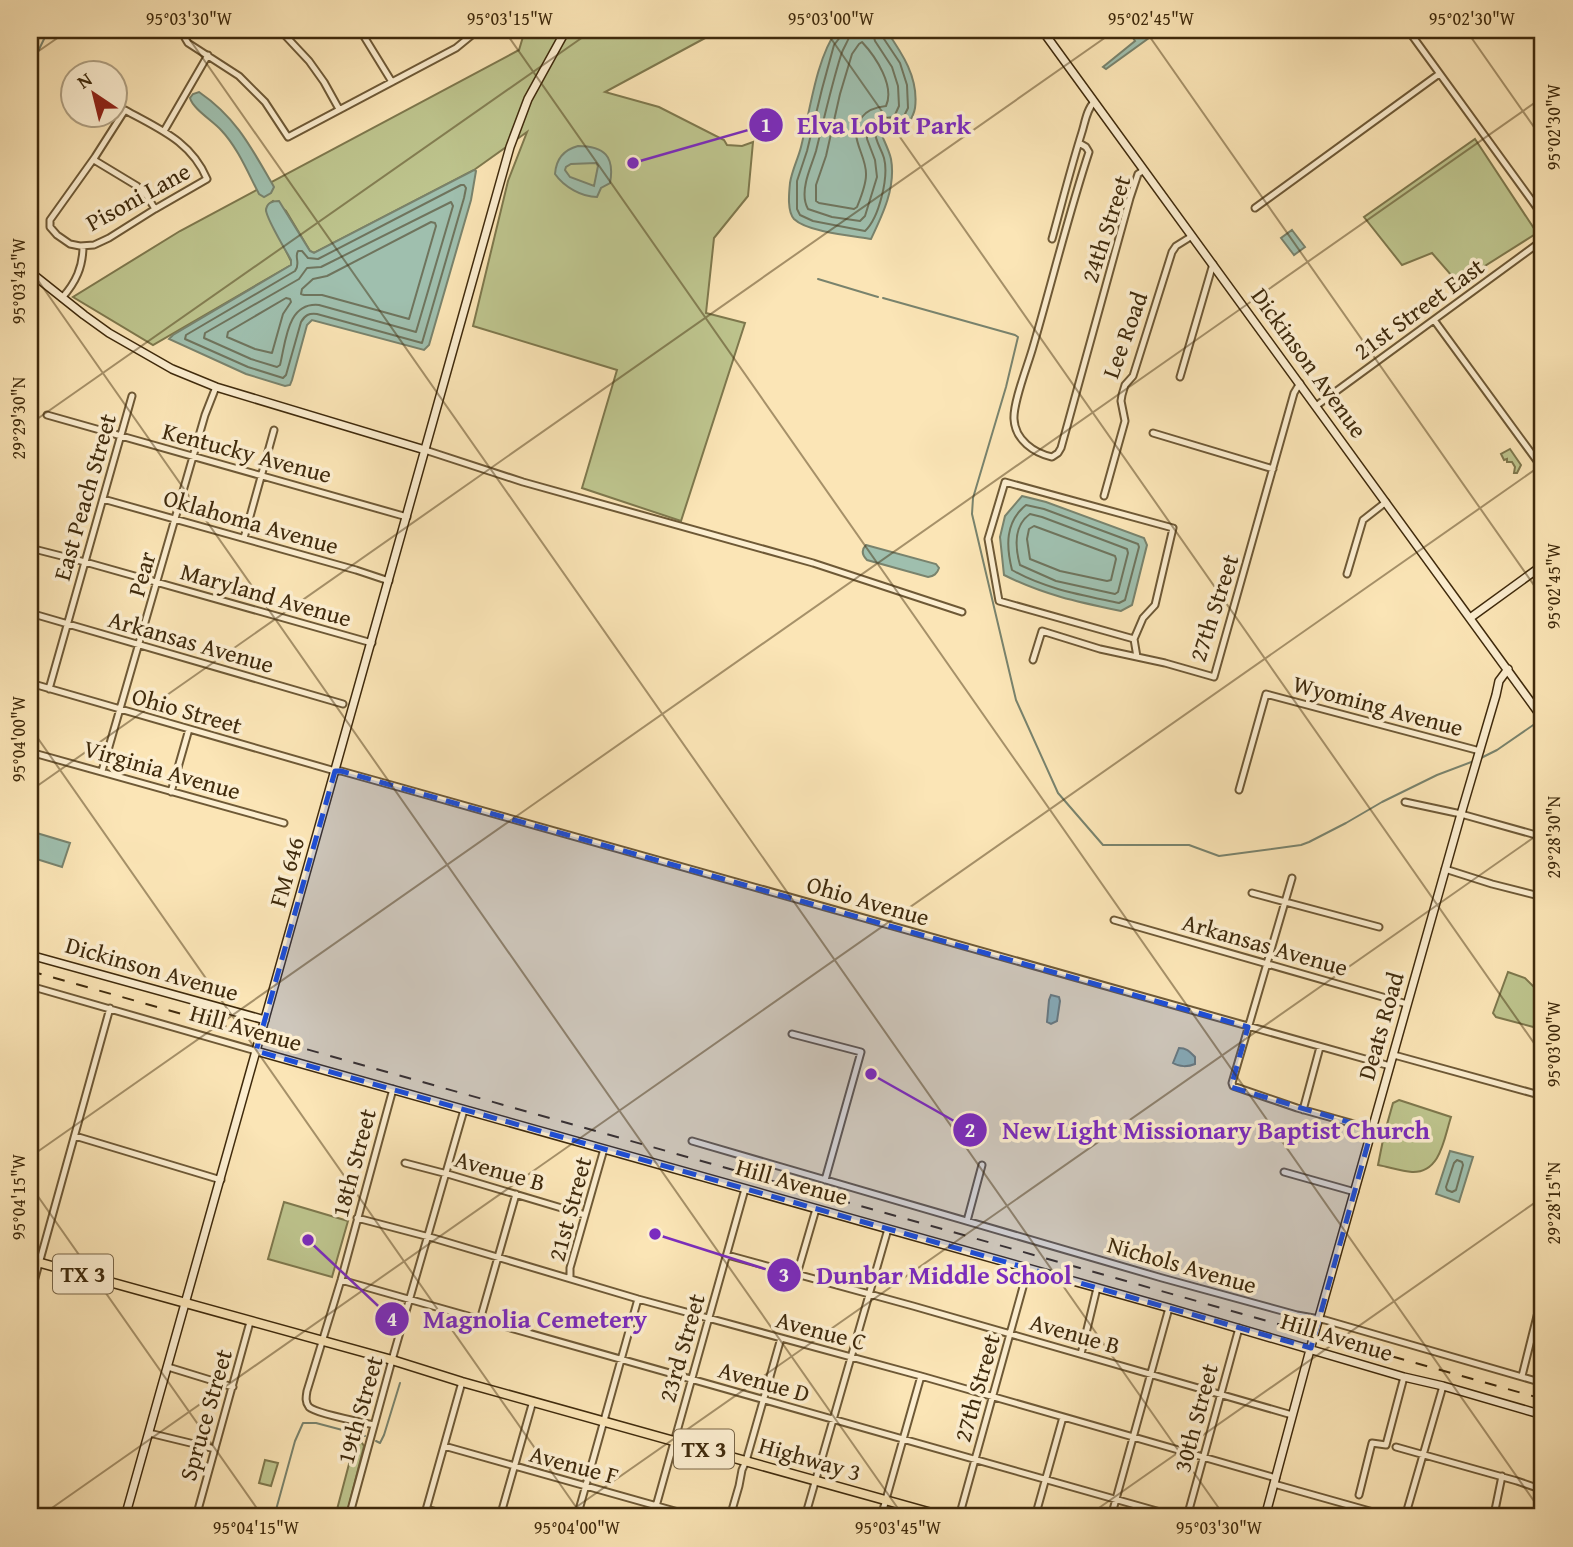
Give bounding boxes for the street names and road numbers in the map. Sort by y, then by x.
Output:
street label: Pisoni Lane [79,153,196,240]
street label: 24th Street [1072,170,1139,287]
street label: 21st Street East [1346,249,1492,368]
street label: Dickinson Avenue [1243,280,1376,445]
street label: Lee Road [1093,287,1156,383]
street label: East Peach Street [44,409,125,584]
street label: Kentucky Avenue [159,413,336,492]
street label: Oklahoma Avenue [160,480,343,563]
street label: Pear [118,547,165,601]
street label: 27th Street [1180,549,1247,666]
street label: Maryland Avenue [177,553,356,636]
street label: Arkansas Avenue [104,601,278,682]
street label: Wyoming Avenue [1289,666,1467,745]
street label: Ohio Street [128,678,247,743]
street label: Virginia Avenue [80,730,245,809]
street label: FM 646 [260,833,313,911]
street label: Ohio Avenue [803,866,934,935]
street label: Arkansas Avenue [1178,904,1352,985]
street label: Dickinson Avenue [62,927,243,1010]
street label: Deats Road [1348,968,1413,1084]
street label: Hill Avenue [186,995,306,1060]
street label: 18th Street [322,1104,385,1221]
street label: Avenue B [451,1141,549,1200]
street label: Hill Avenue [732,1149,852,1214]
street label: 21st Street [539,1152,600,1265]
street label: Nichols Avenue [1103,1227,1261,1303]
road number: TX 3 [53,1254,113,1294]
street label: 23rd Street [649,1289,714,1406]
street label: Avenue C [772,1302,870,1359]
street label: Hill Avenue [1277,1303,1397,1370]
street label: Avenue B [1026,1304,1124,1363]
street label: 27th Street [944,1329,1009,1446]
street label: Spruce Street [170,1344,241,1485]
street label: 19th Street [327,1351,392,1468]
street label: Avenue D [714,1352,814,1411]
street label: 30th Street [1164,1359,1227,1476]
street label: Highway 3 [755,1427,865,1490]
road number: TX 3 [674,1430,734,1468]
street label: Avenue F [526,1436,622,1493]

